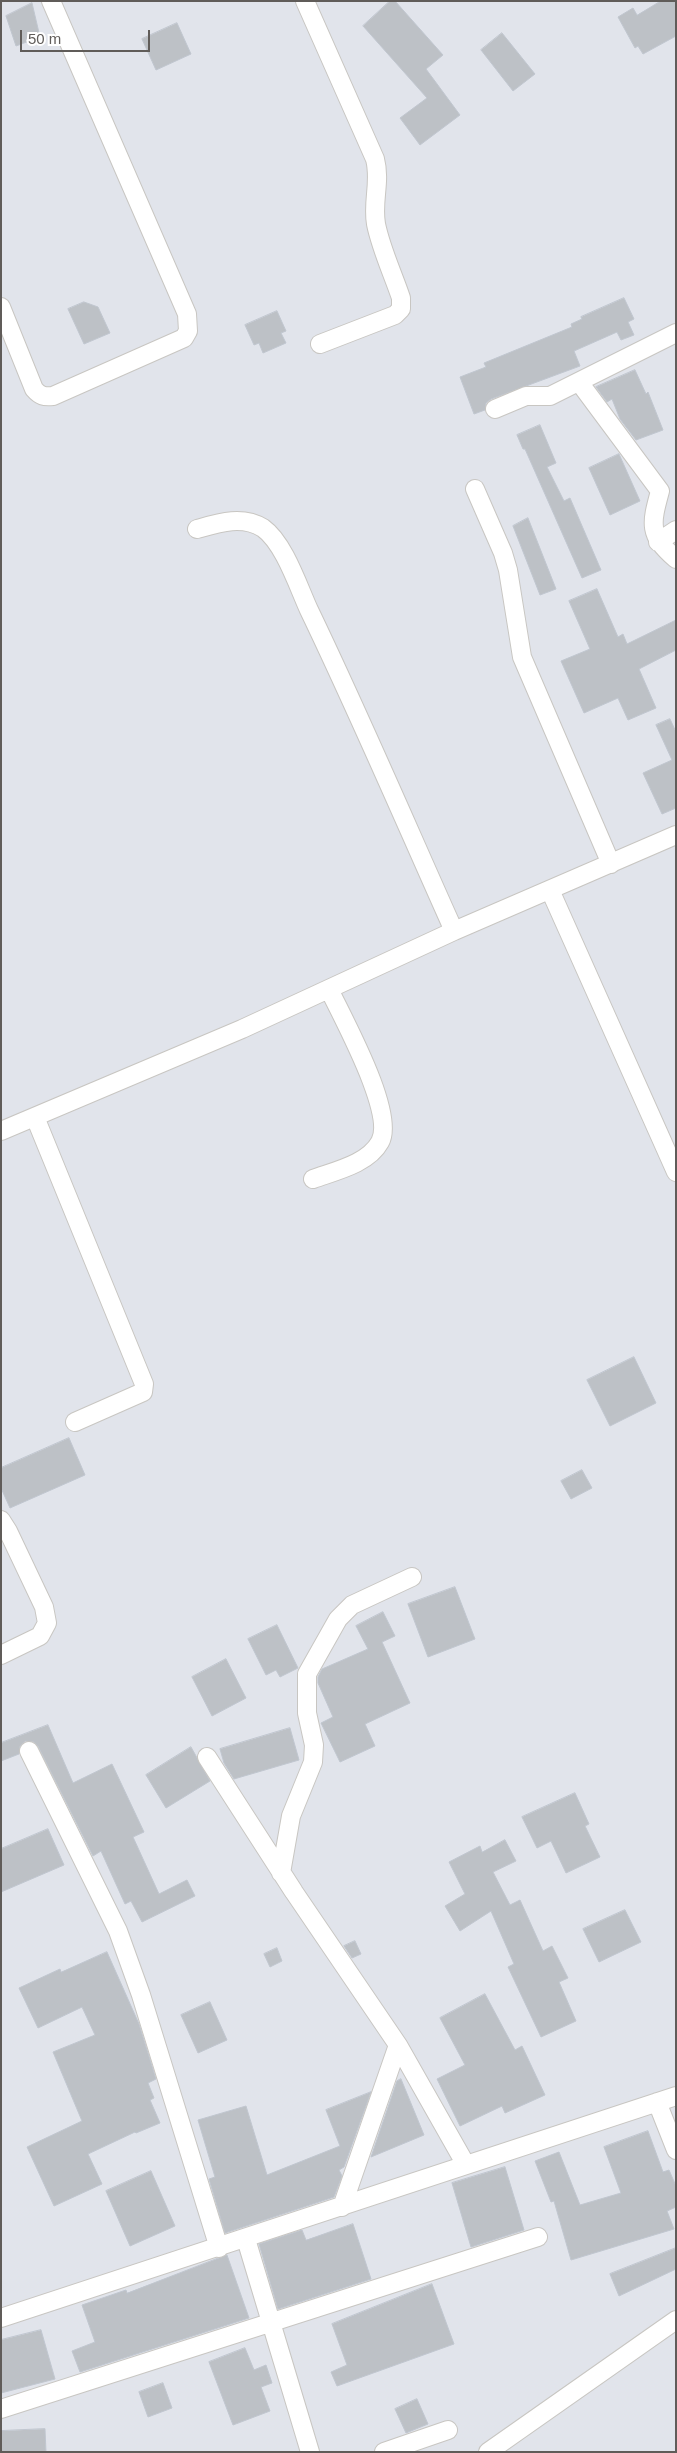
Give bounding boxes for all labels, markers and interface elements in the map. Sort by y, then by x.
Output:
scale bar [22,20,152,52]
text: 50 m [28,30,61,47]

